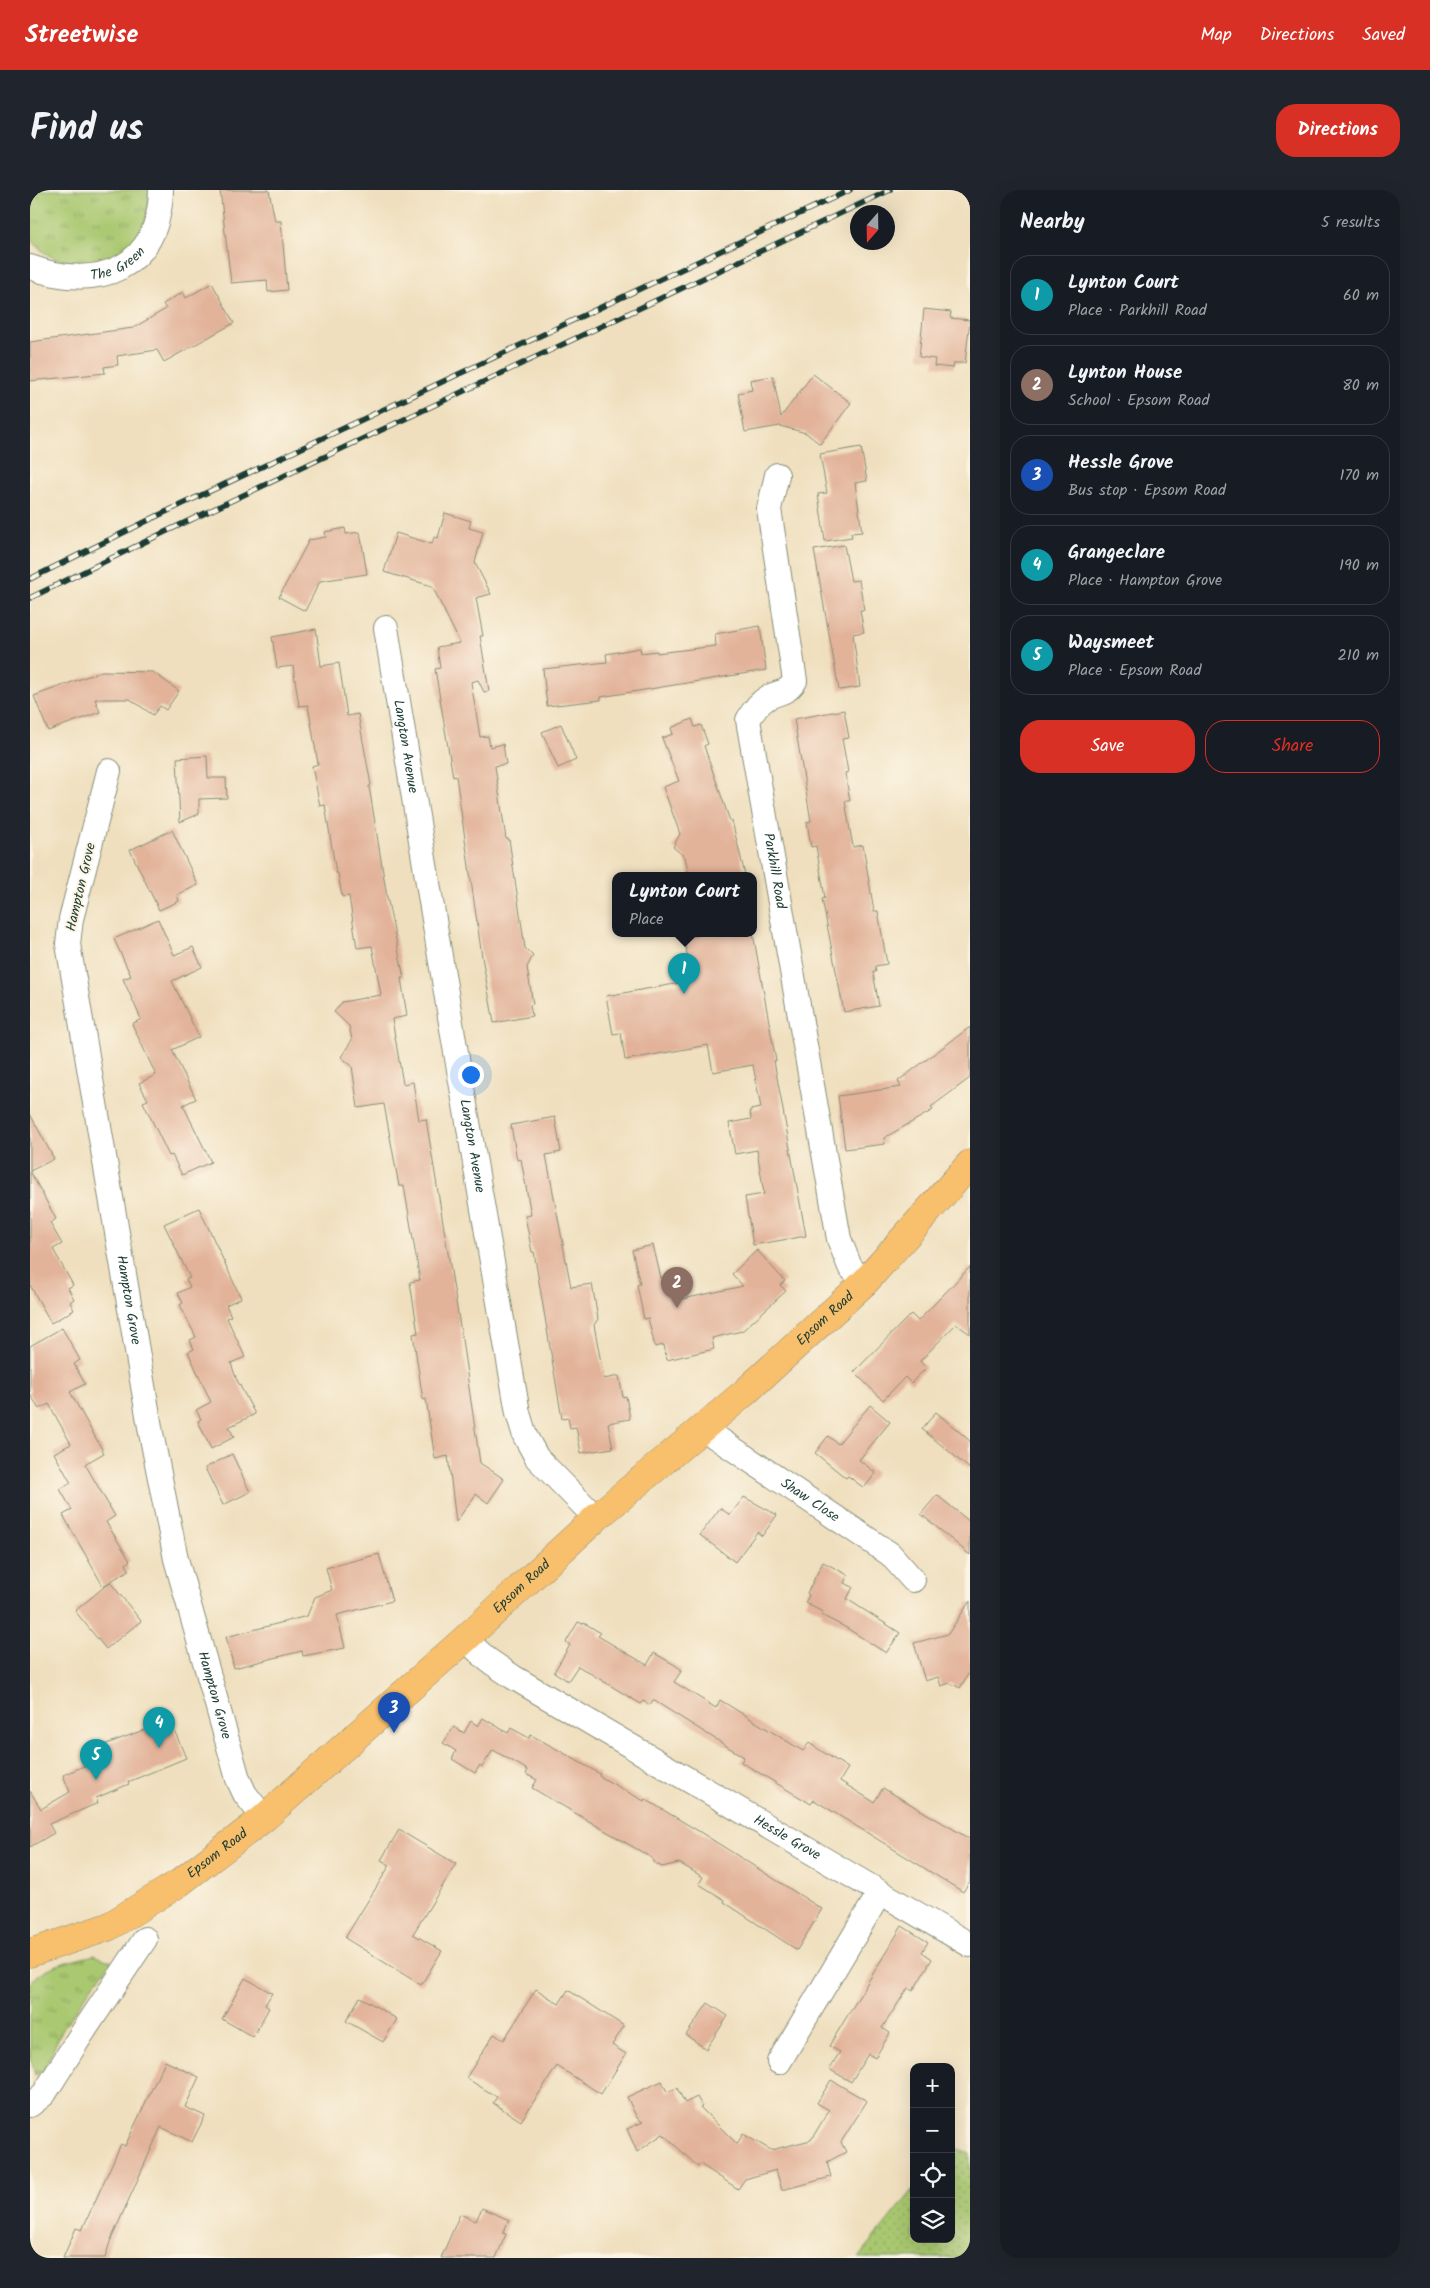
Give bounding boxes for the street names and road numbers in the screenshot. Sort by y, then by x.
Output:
street label: The Green [89,242,151,287]
street label: Langton Avenue [387,698,424,795]
street label: Parkhill Road [757,831,792,912]
street label: Hampton Grove [60,840,102,933]
street label: Langton Avenue [453,1097,491,1195]
street label: Hampton Grove [110,1253,147,1347]
street label: Epsom Road [791,1285,860,1351]
street label: Shaw Close [776,1473,845,1529]
street label: Epsom Road [488,1553,556,1619]
street label: Hampton Grove [192,1649,237,1742]
street label: Hessle Grove [749,1809,825,1866]
street label: Epsom Road [182,1822,253,1884]

